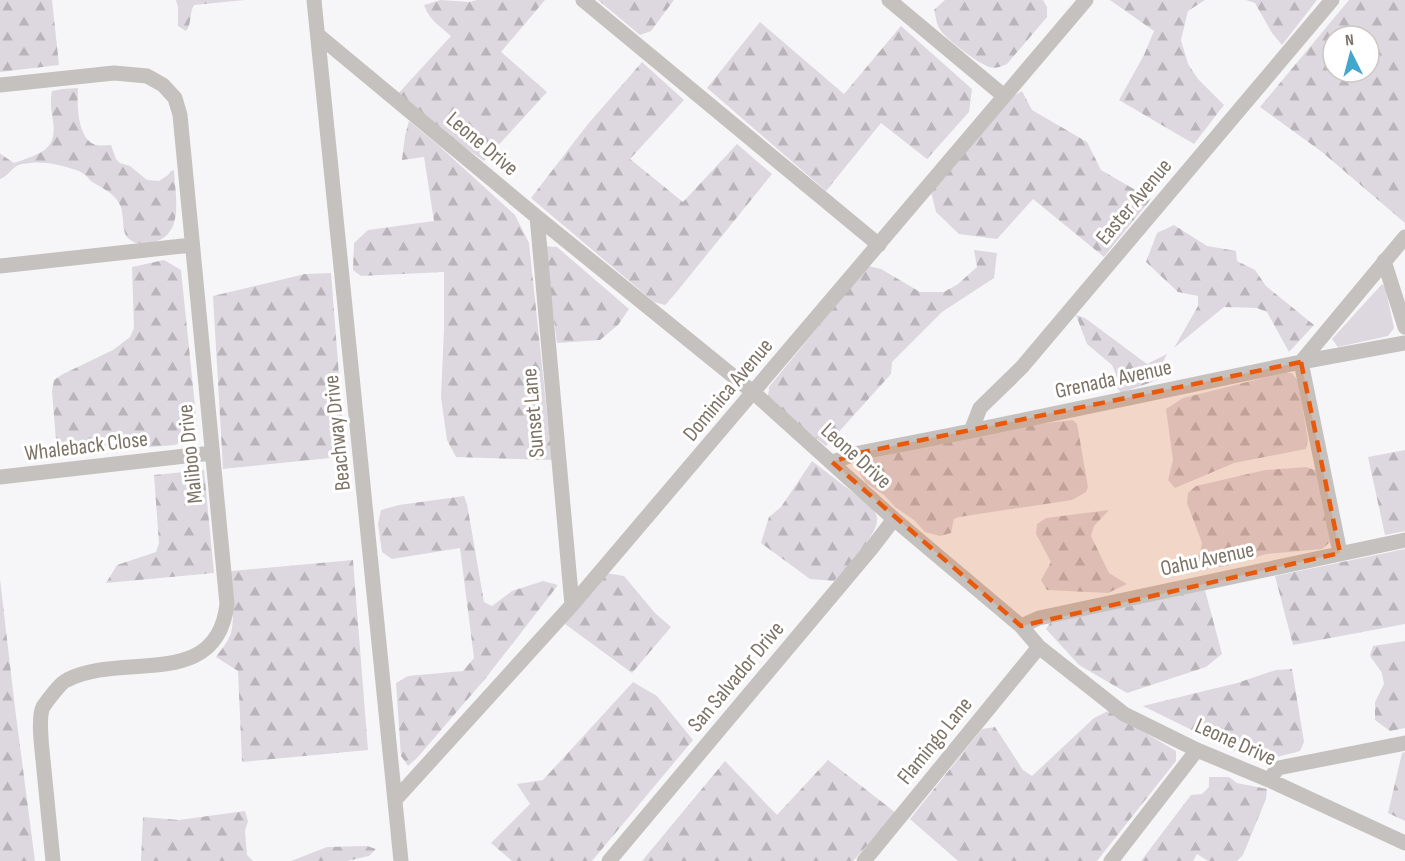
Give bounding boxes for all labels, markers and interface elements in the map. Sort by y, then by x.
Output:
north arrow [1321,24,1381,84]
text: N [1344,31,1355,50]
street label: Leone Drive [440,106,524,182]
street label: Easter Avenue [1090,153,1178,251]
street label: Dominica Avenue [677,333,779,447]
street label: Grenada Avenue [1052,354,1174,405]
street label: Sunset Lane [516,367,551,459]
street label: Beachway Drive [318,374,357,492]
street label: Maliboo Drive [172,403,209,505]
street label: Leone Drive [815,417,897,495]
street label: Whaleback Close [23,426,149,467]
street label: Oahu Avenue [1158,536,1257,583]
street label: San Salvador Drive [682,616,790,738]
street label: Flamingo Lane [892,692,979,790]
street label: Leone Drive [1191,713,1280,772]

